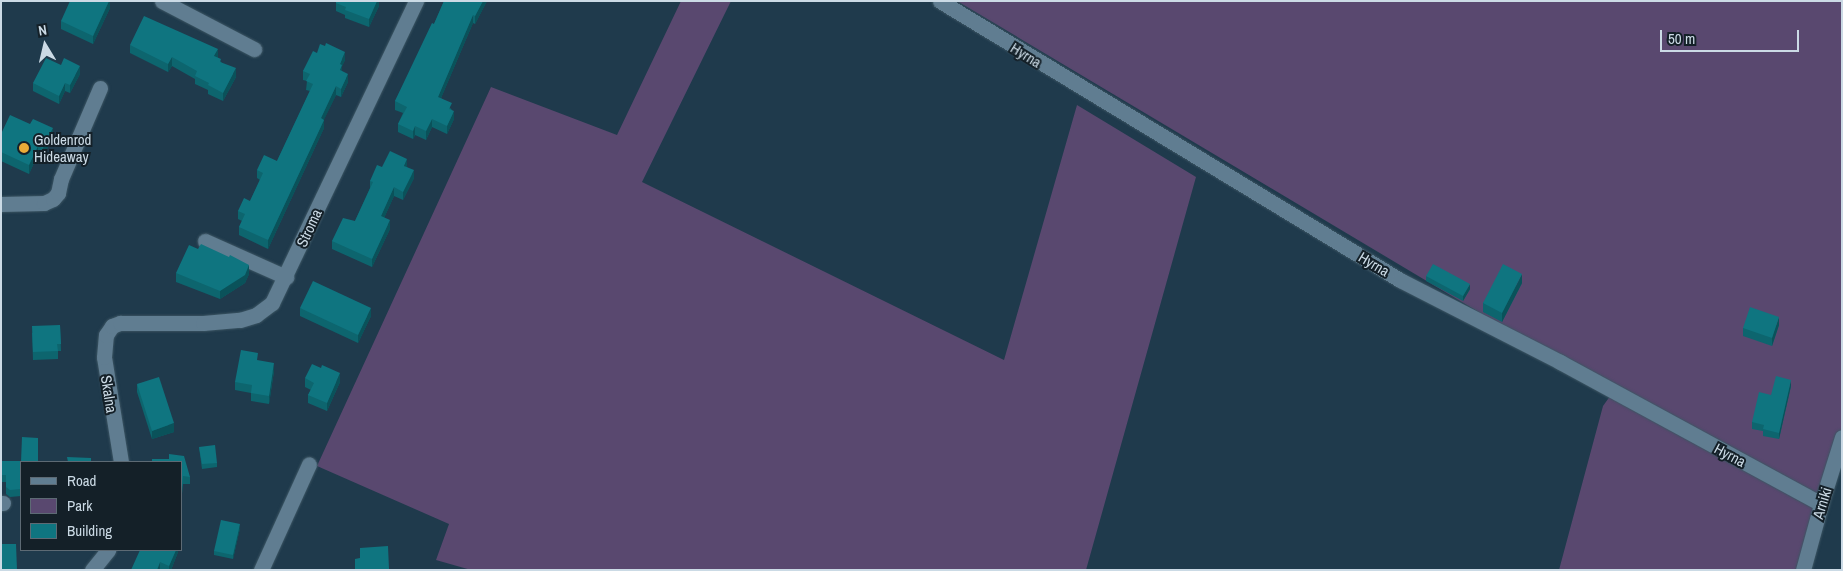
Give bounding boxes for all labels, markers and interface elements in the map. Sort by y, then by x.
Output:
north arrow [20,20,70,70]
scale bar [1663,20,1802,52]
text: N [37,21,48,40]
text: 50 m [1668,28,1695,49]
street label: Hyrna [1007,39,1045,71]
place label: Goldenrod Hideaway [34,130,91,165]
marker: Goldenrod Hideaway [18,142,30,154]
street label: Stroma [292,206,326,250]
street label: Hyrna [1355,248,1393,280]
street label: Skalna [97,374,121,414]
street label: Hyrna [1711,439,1749,471]
legend [20,461,182,551]
text: Road [67,470,96,491]
street label: Arniki [1809,485,1835,521]
text: Park [67,495,92,516]
text: Building [67,520,112,541]

